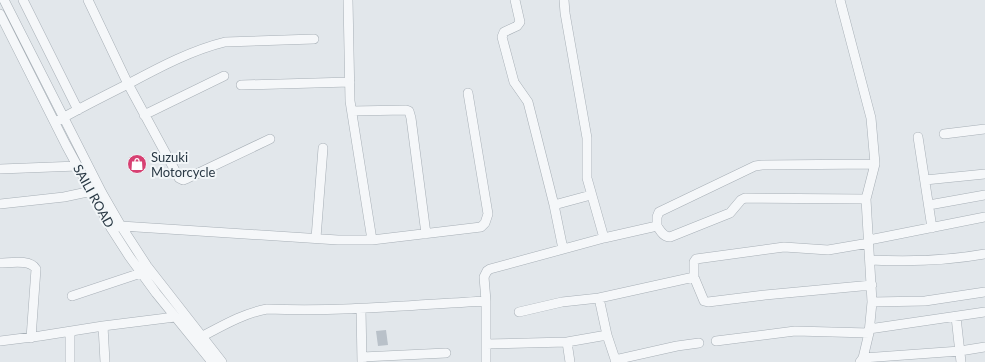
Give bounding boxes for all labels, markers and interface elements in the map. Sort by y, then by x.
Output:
place label: Suzuki Motorcycle [151,149,216,180]
shop icon: Suzuki Motorcycle [126,153,148,175]
street label: SAILI ROAD [70,162,118,231]

